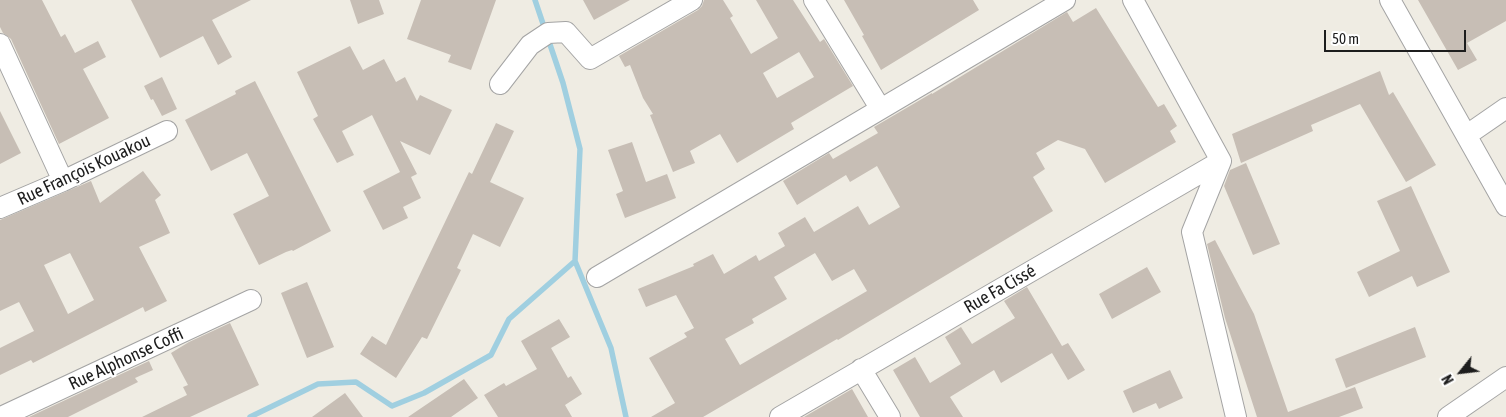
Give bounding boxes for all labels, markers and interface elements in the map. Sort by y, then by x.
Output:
scale bar [1326,20,1468,52]
text: 50 m [1332,30,1359,47]
street label: Rue François Kouakou [14,130,154,210]
street label: Rue Fa Cissé [960,260,1040,318]
street label: Rue Alphonse Coffi [65,323,187,395]
north arrow [1436,347,1486,397]
text: N [1439,372,1457,387]

